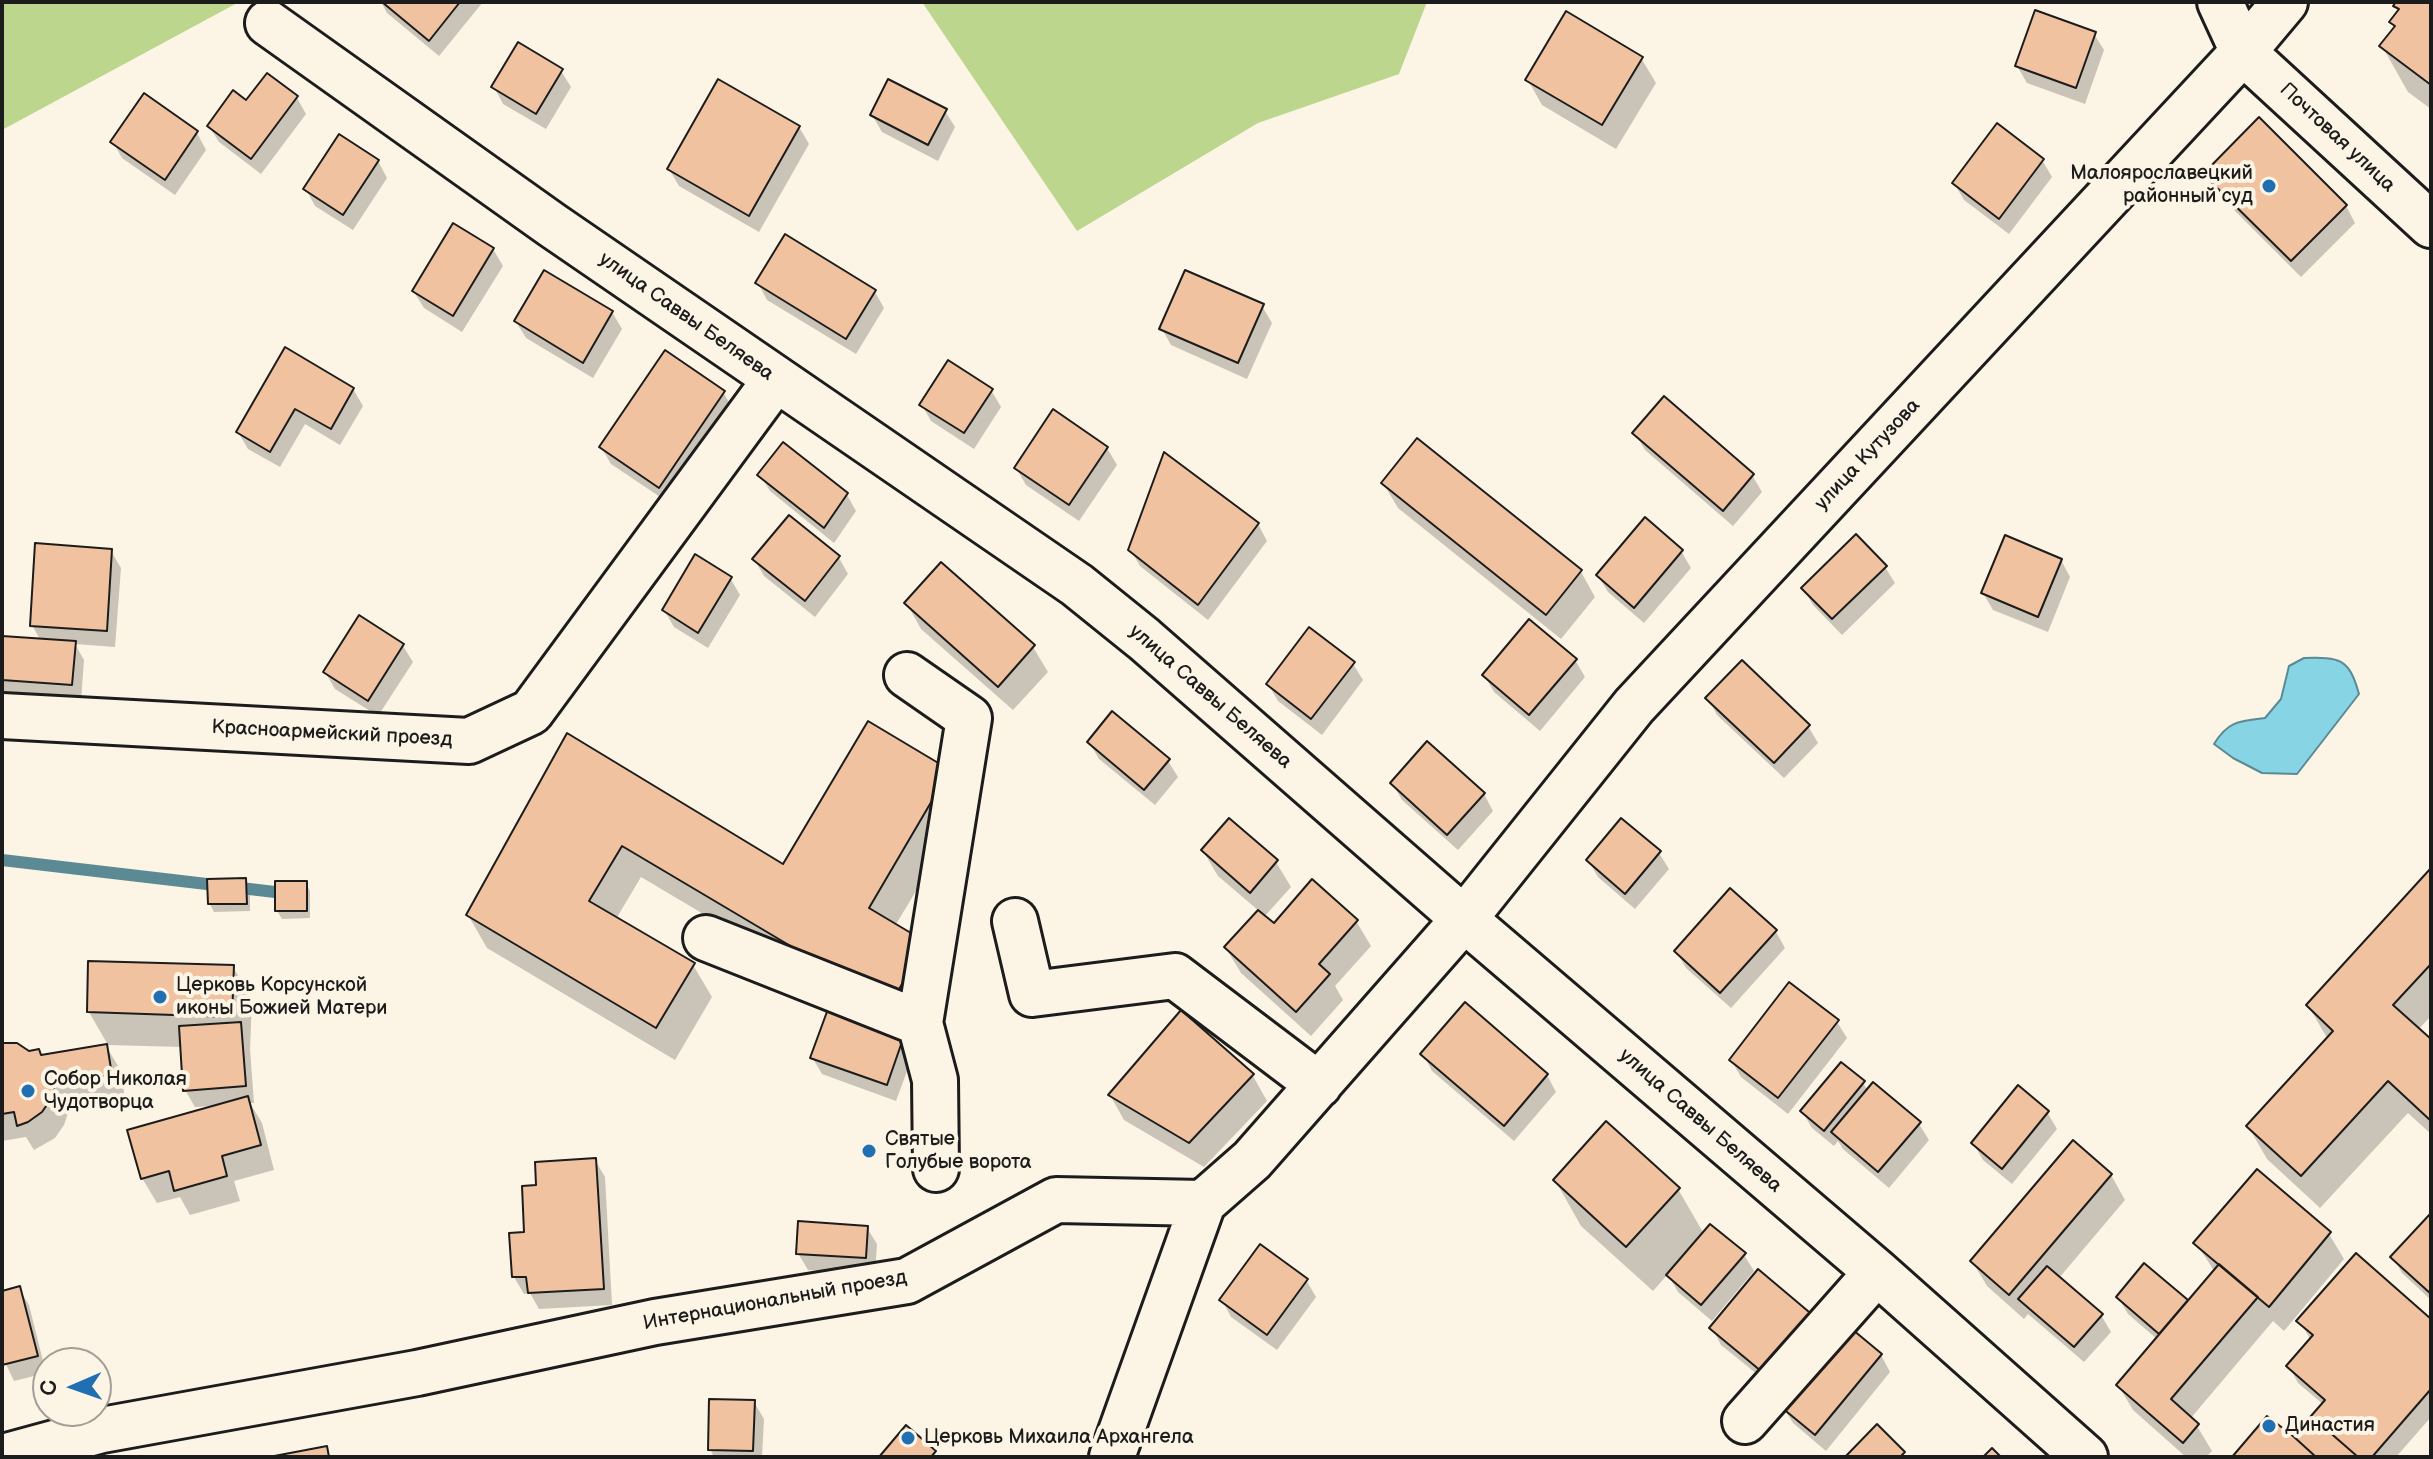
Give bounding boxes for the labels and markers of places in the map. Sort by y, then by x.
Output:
place label: Малоярославецкий районный суд [2070,162,2253,209]
marker: Малоярославецкий районный суд [2260,177,2278,195]
place label: Церковь Корсунской иконы Божией Матери [176,974,387,1021]
marker: Церковь Корсунской иконы Божией Матери [151,988,169,1006]
place label: Собор Николая Чудотворца [44,1068,187,1115]
marker: Собор Николая Чудотворца [19,1082,37,1100]
place label: Святые Голубые ворота [885,1128,1032,1175]
marker: Святые Голубые ворота [860,1142,878,1160]
place label: Династия [2285,1414,2375,1438]
marker: Династия [2260,1417,2278,1435]
place label: Церковь Михаила Архангела [924,1426,1194,1450]
marker: Церковь Михаила Архангела [899,1429,917,1447]

